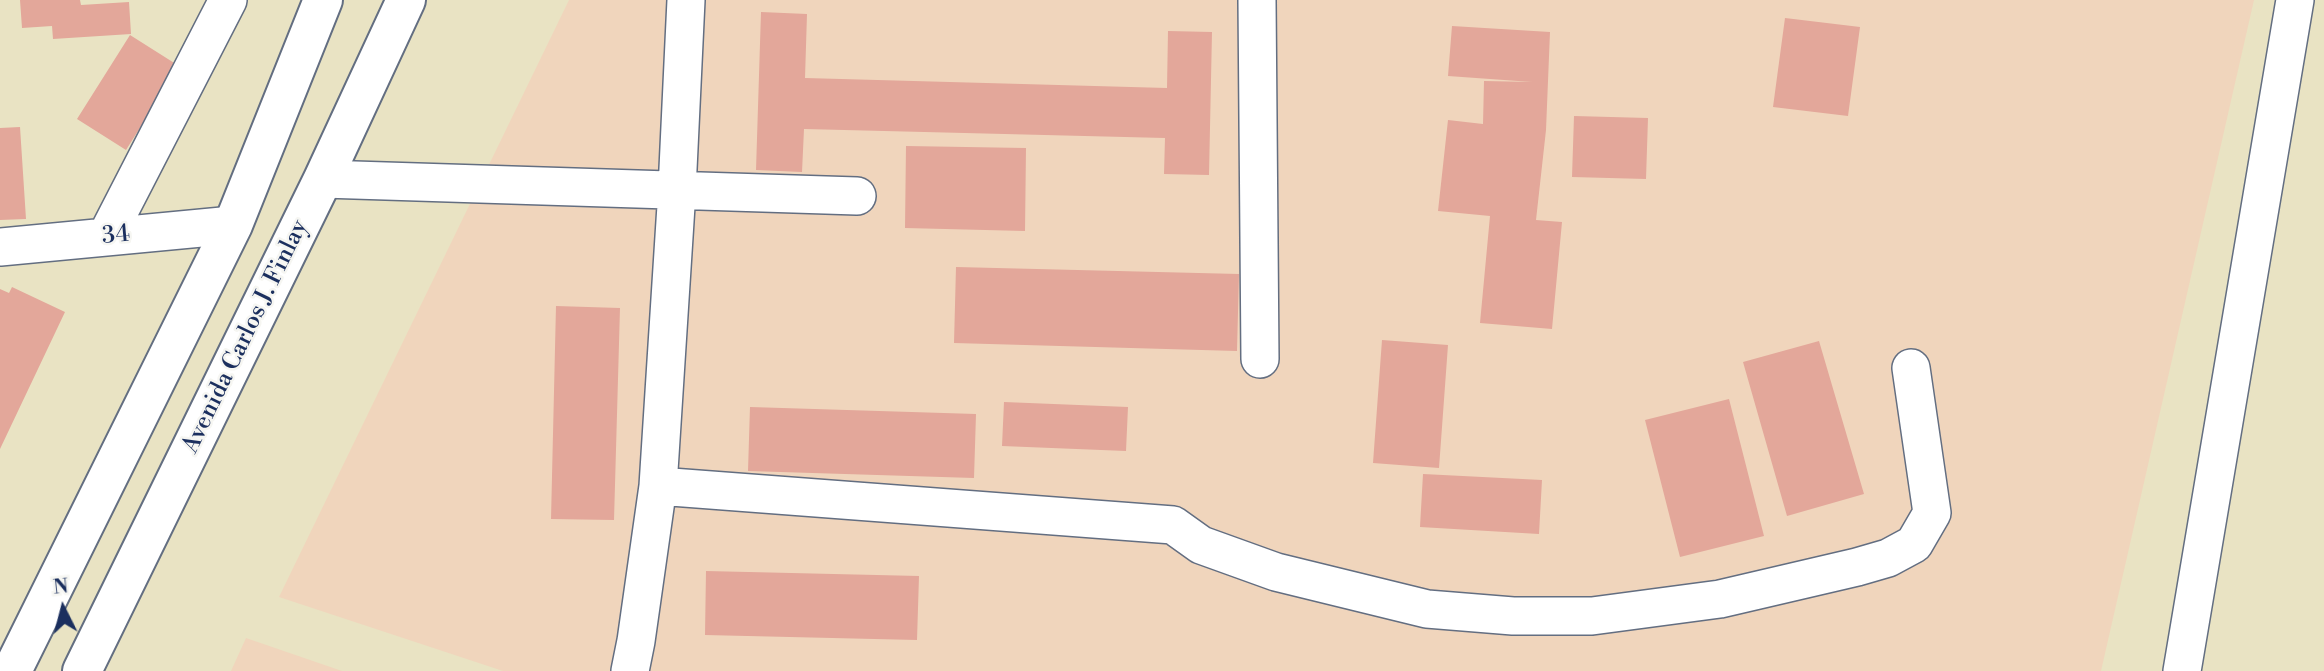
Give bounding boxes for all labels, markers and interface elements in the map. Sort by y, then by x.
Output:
street label: Avenida Carlos J. Finlay [177,216,315,458]
street label: 34 [101,220,131,252]
north arrow [28,573,98,643]
text: N [52,574,70,600]

